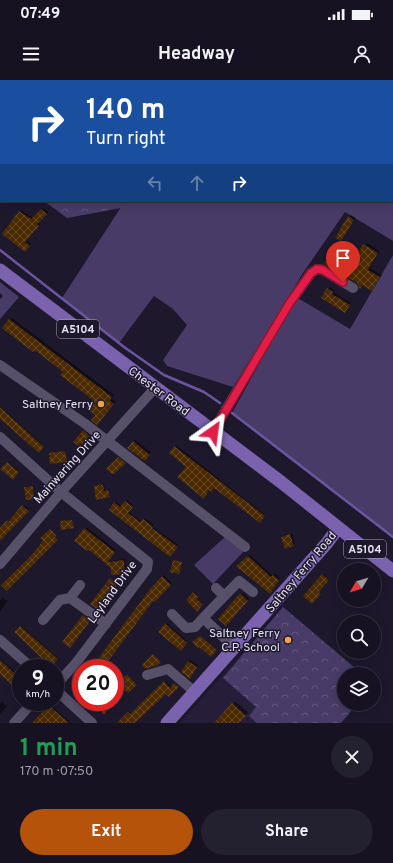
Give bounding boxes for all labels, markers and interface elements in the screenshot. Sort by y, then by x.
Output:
text: 07:49 [20,5,60,24]
icon: menu [20,43,42,65]
text: Headway [158,43,235,66]
icon: person [351,43,373,65]
text: 140 m [86,93,165,129]
icon: right [20,96,72,148]
text: Turn right [86,128,166,151]
icon: left [144,172,166,194]
icon: ahead [186,172,208,194]
icon: right [228,172,250,194]
pin [326,241,360,282]
icon: arrive [332,247,354,269]
road number: A5104 [57,320,99,338]
street label: Chester Road [125,363,192,420]
place label: Saltney Ferry [22,397,93,413]
marker: Saltney Ferry [96,399,106,409]
position arrow [192,411,234,453]
street label: Mainwaring Drive [31,428,105,508]
street label: Saltney Ferry Road [263,529,341,617]
road number: A5104 [344,540,386,558]
street label: Leyland Drive [85,558,141,627]
north arrow [337,563,381,607]
map controls [337,563,381,711]
button: search [337,615,381,659]
place label: Saltney Ferry C.P. School [209,626,280,656]
marker: Saltney Ferry C.P. School [283,635,293,645]
speed limit sign: 20 [72,659,124,711]
text: 9 [32,667,44,693]
button: layers [337,667,381,711]
text: km/h [26,688,50,701]
text: 1 min [20,734,78,764]
button: close [331,736,373,778]
text: 170 m · 07:50 [20,764,93,780]
button: Exit [20,809,193,855]
button: Share [201,809,373,855]

